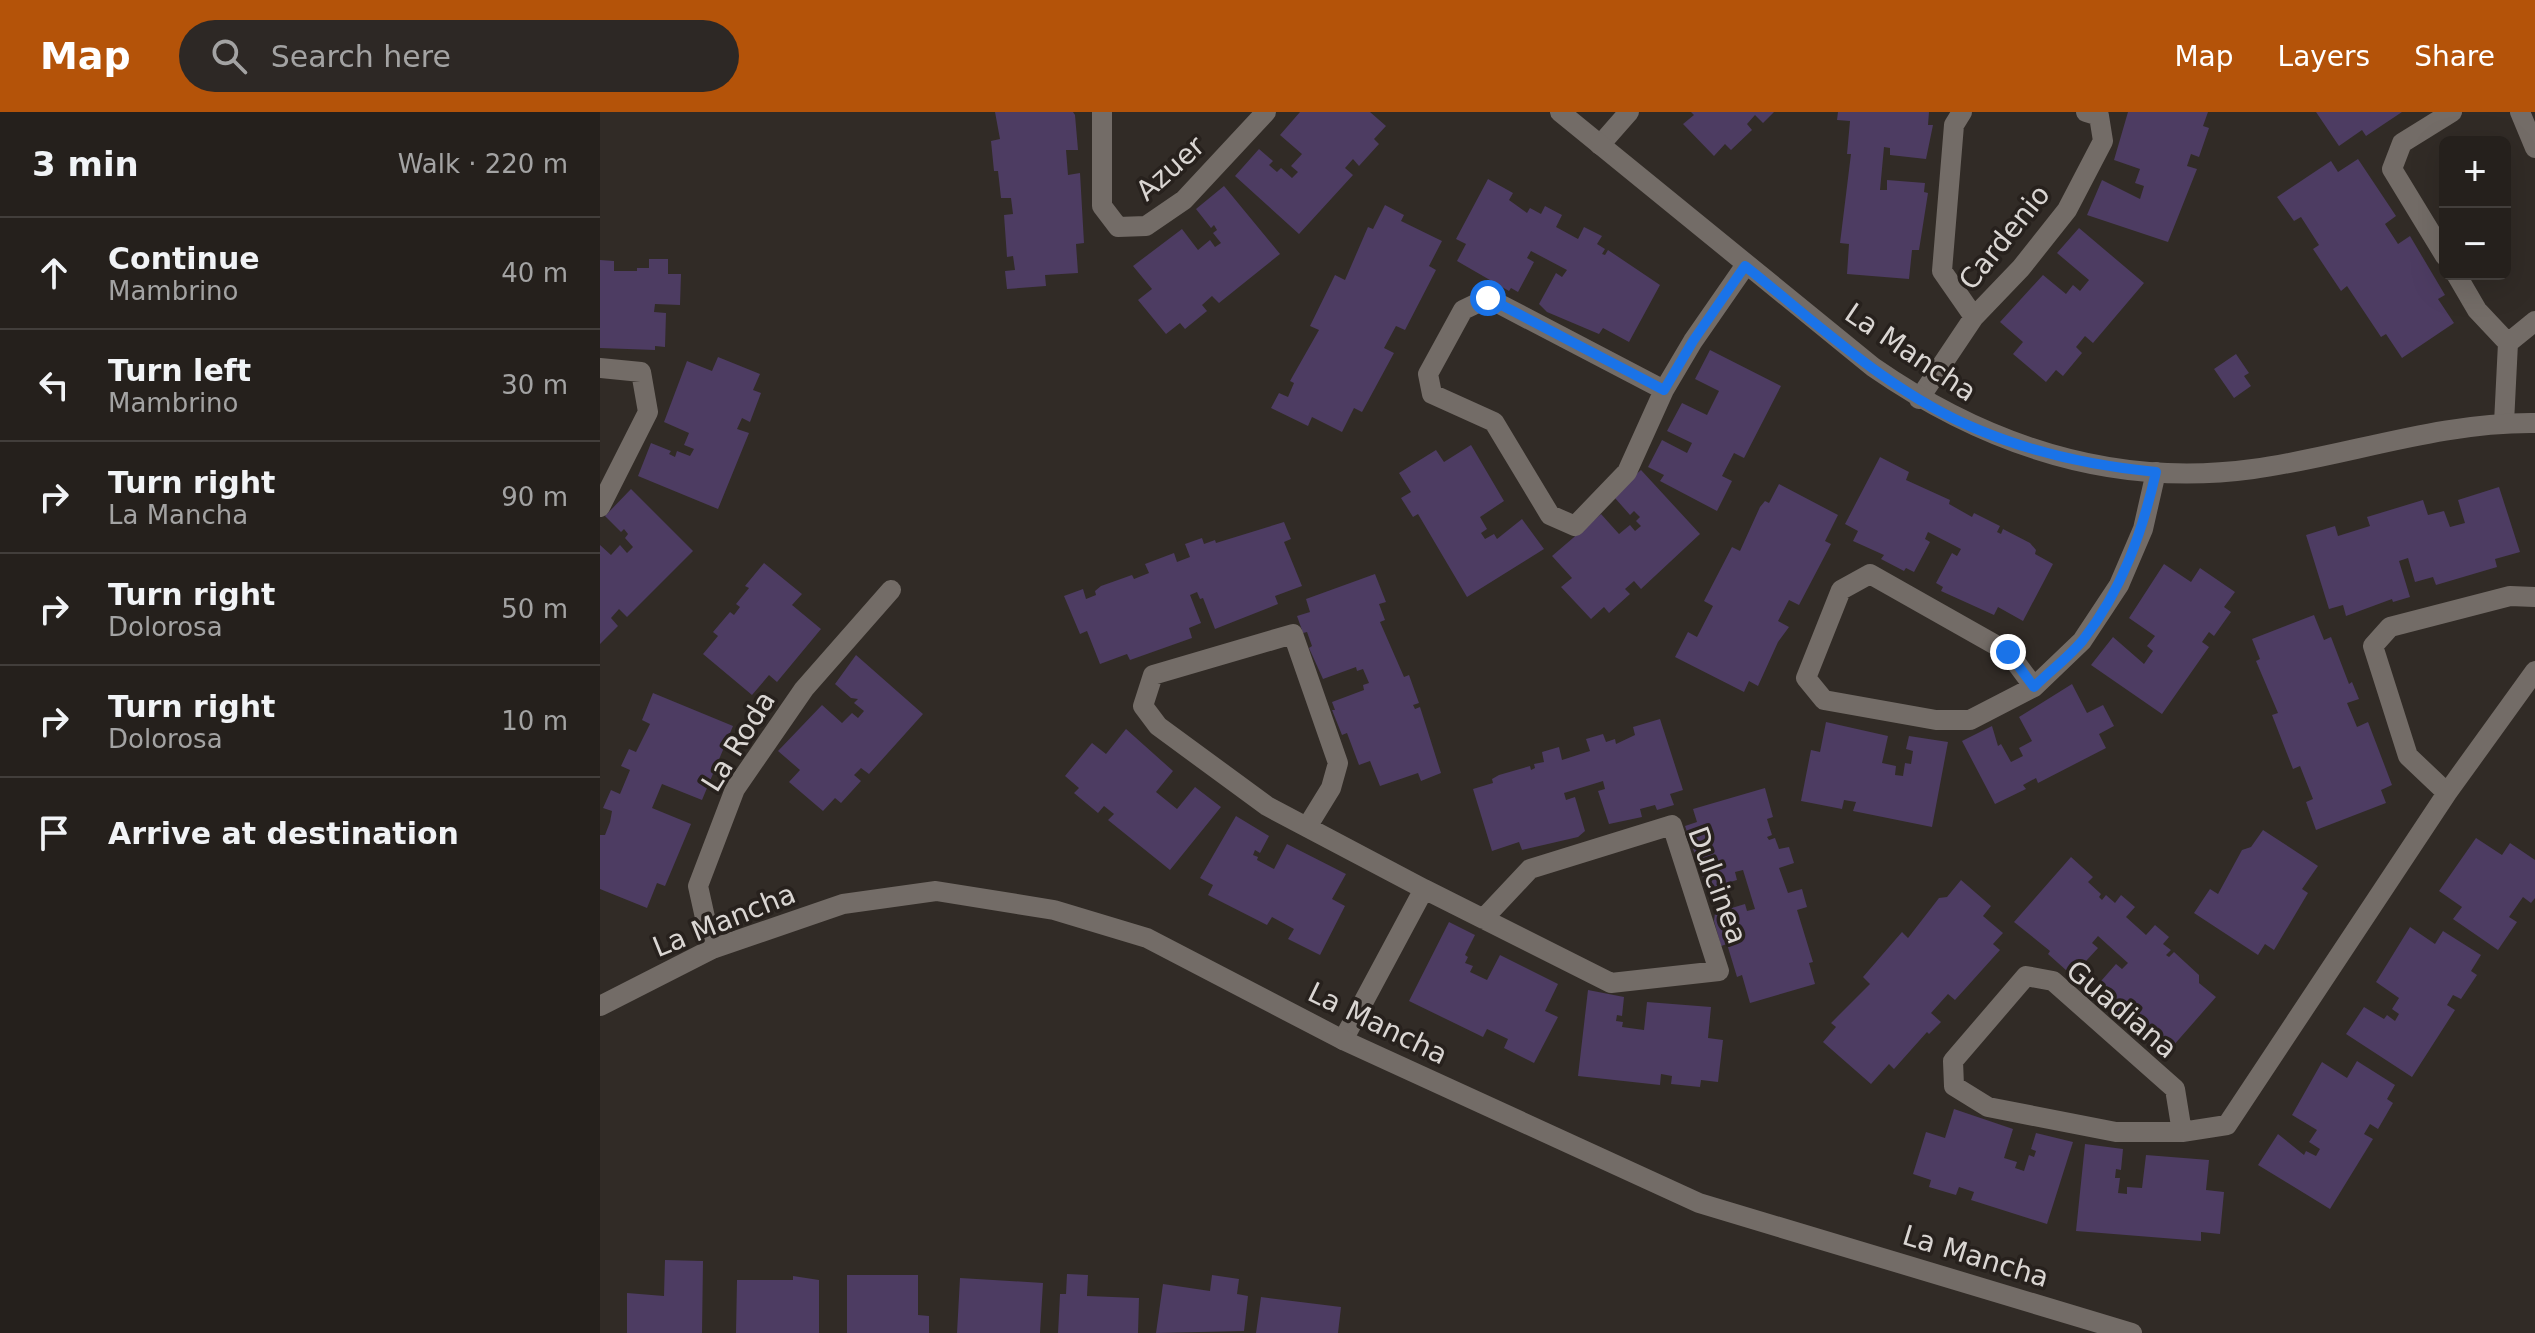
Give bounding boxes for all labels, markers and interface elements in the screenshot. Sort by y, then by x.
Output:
search box [179,20,739,92]
text: Map [40,34,131,78]
icon: search [207,34,251,78]
text: Search here [271,39,451,74]
text: Map [2174,40,2234,73]
text: Layers [2278,40,2370,73]
text: Share [2414,40,2495,73]
street label: Azuer [1129,129,1212,208]
map controls [2439,136,2511,280]
button: + [2439,136,2511,208]
text: 3 min [32,144,139,184]
text: Walk · 220 m [398,149,568,179]
street label: Cardenio [1952,178,2057,296]
button: − [2439,208,2511,280]
text: Continue [108,241,260,276]
icon: ahead [32,251,76,295]
text: 40 m [501,258,568,288]
text: Mambrino [108,276,239,306]
route start [1470,280,1506,316]
street label: La Mancha [1839,297,1983,408]
text: Turn left [108,353,251,388]
icon: left [32,363,76,407]
text: 30 m [501,370,568,400]
text: Mambrino [108,388,239,418]
text: Turn right [108,465,275,500]
icon: right [32,475,76,519]
text: 90 m [501,482,568,512]
text: La Mancha [108,500,248,530]
text: Turn right [108,577,275,612]
icon: right [32,587,76,631]
text: 50 m [501,594,568,624]
text: Dolorosa [108,612,223,642]
route end [1990,634,2026,670]
street label: La Roda [695,685,782,797]
text: Turn right [108,689,275,724]
icon: right [32,699,76,743]
text: 10 m [501,706,568,736]
text: Dolorosa [108,724,223,754]
icon: arrive [32,811,76,855]
text: Arrive at destination [108,816,459,851]
street label: Dulcinea [1681,822,1754,948]
street label: La Mancha [648,877,800,964]
street label: Guadiana [2060,954,2184,1065]
street label: La Mancha [1303,976,1453,1071]
street label: La Mancha [1899,1219,2053,1294]

